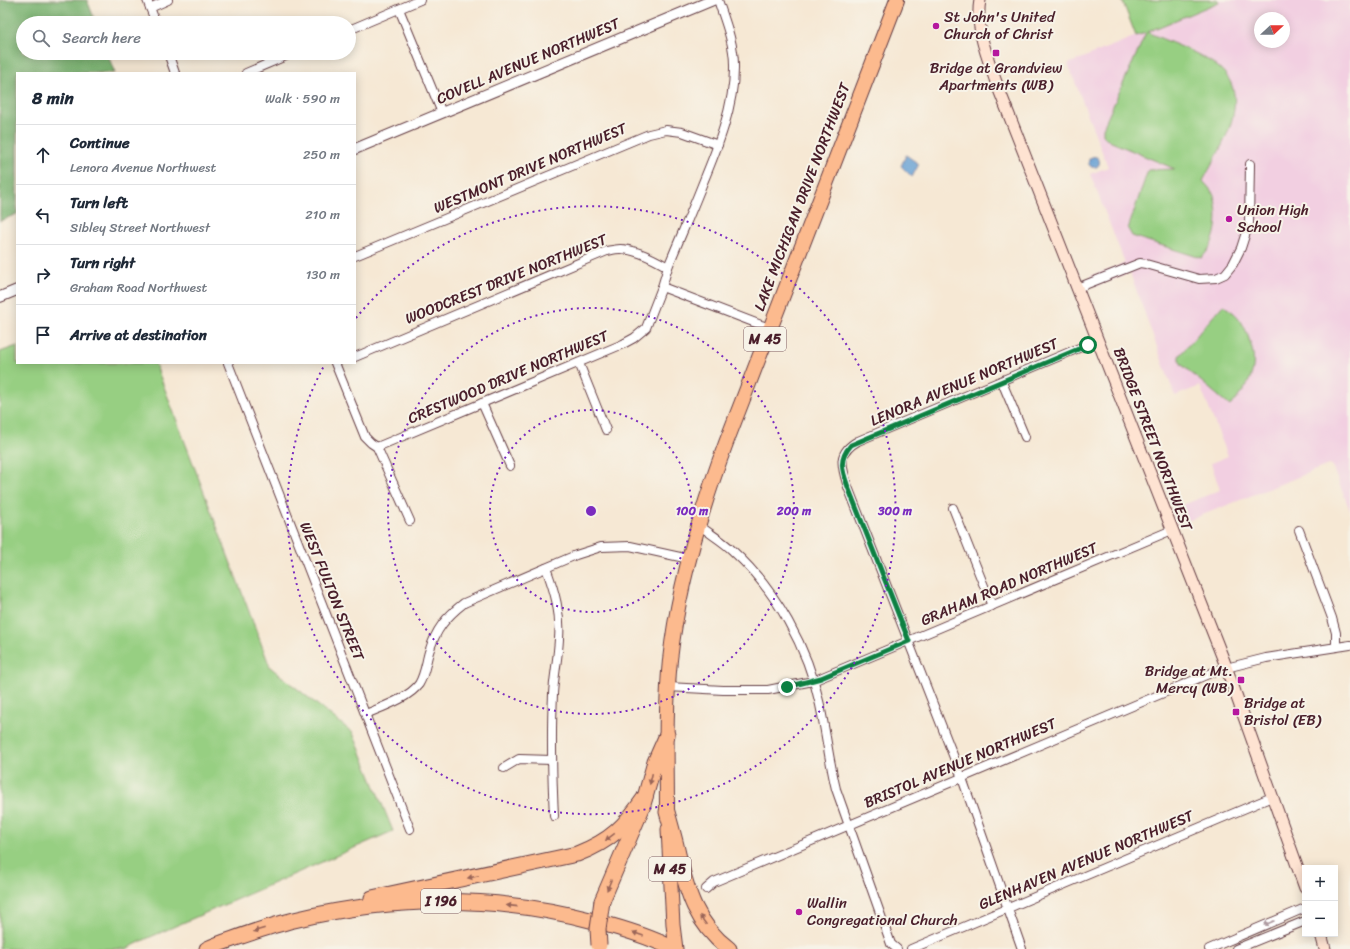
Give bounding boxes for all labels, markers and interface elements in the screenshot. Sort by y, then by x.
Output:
place label: St John's United Church of Christ [944,4,1056,47]
street label: COVELL AVENUE NORTHWEST [432,10,625,112]
north arrow [1254,12,1290,48]
search box [16,16,356,60]
marker: St John's United Church of Christ [931,21,941,31]
text: Search here [62,25,141,51]
icon: search [30,27,52,49]
marker: Bridge at Grandview Apartments (WB) [991,48,1001,58]
place label: Bridge at Grandview Apartments (WB) [930,55,1063,98]
street label: LAKE MICHIGAN DRIVE NORTHWEST [746,78,858,315]
text: 8 min [32,83,74,113]
text: Walk · 590 m [265,87,340,110]
street label: WESTMONT DRIVE NORTHWEST [429,115,632,221]
text: Continue [70,130,130,156]
text: 250 m [303,143,340,166]
icon: ahead [32,144,54,166]
text: Lenora Avenue Northwest [70,156,216,179]
text: Turn left [70,190,128,216]
place label: Union High School [1237,197,1309,240]
text: 210 m [305,203,340,226]
icon: left [32,204,54,226]
marker: Union High School [1224,214,1234,224]
text: Sibley Street Northwest [70,216,210,239]
street label: WOODCREST DRIVE NORTHWEST [401,226,613,332]
text: Turn right [70,250,135,276]
text: 130 m [306,263,340,286]
icon: right [32,264,54,286]
text: Graham Road Northwest [70,276,207,299]
text: Arrive at destination [70,322,207,348]
street label: CRESTWOOD DRIVE NORTHWEST [403,322,614,431]
icon: arrive [32,324,54,346]
road number: M 45 [744,327,786,351]
street label: LENORA AVENUE NORTHWEST [866,330,1064,433]
route start [1079,336,1097,354]
street label: BRIDGE STREET NORTHWEST [1106,344,1200,536]
text: 100 m [676,500,709,522]
text: 200 m [776,500,812,522]
text: 300 m [877,500,913,522]
centre of rings [584,504,598,518]
street label: WEST FULTON STREET [292,518,372,665]
street label: GRAHAM ROAD NORTHWEST [916,534,1103,633]
place label: Bridge at Mt. Mercy (WB) [1145,658,1234,701]
marker: Bridge at Mt. Mercy (WB) [1236,675,1246,685]
route end [778,678,796,696]
place label: Bridge at Bristol (EB) [1244,690,1322,733]
marker: Bridge at Bristol (EB) [1231,707,1241,717]
street label: BRISTOL AVENUE NORTHWEST [860,710,1061,815]
one-way arrow [647,773,653,785]
street label: GLENHAVEN AVENUE NORTHWEST [974,802,1199,917]
one-way arrow [605,832,616,841]
road number: M 45 [649,857,691,881]
map controls [1302,865,1338,937]
button: + [1302,865,1338,901]
one-way arrow [467,874,480,880]
one-way arrow [605,879,611,891]
road number: I 196 [421,889,461,913]
place label: Wallin Congregational Church [807,890,958,933]
button: − [1302,901,1338,937]
one-way arrow [506,902,518,909]
marker: Wallin Congregational Church [794,907,804,917]
one-way arrow [699,915,707,926]
one-way arrow [1263,921,1275,927]
one-way arrow [253,927,265,933]
one-way arrow [632,931,644,937]

